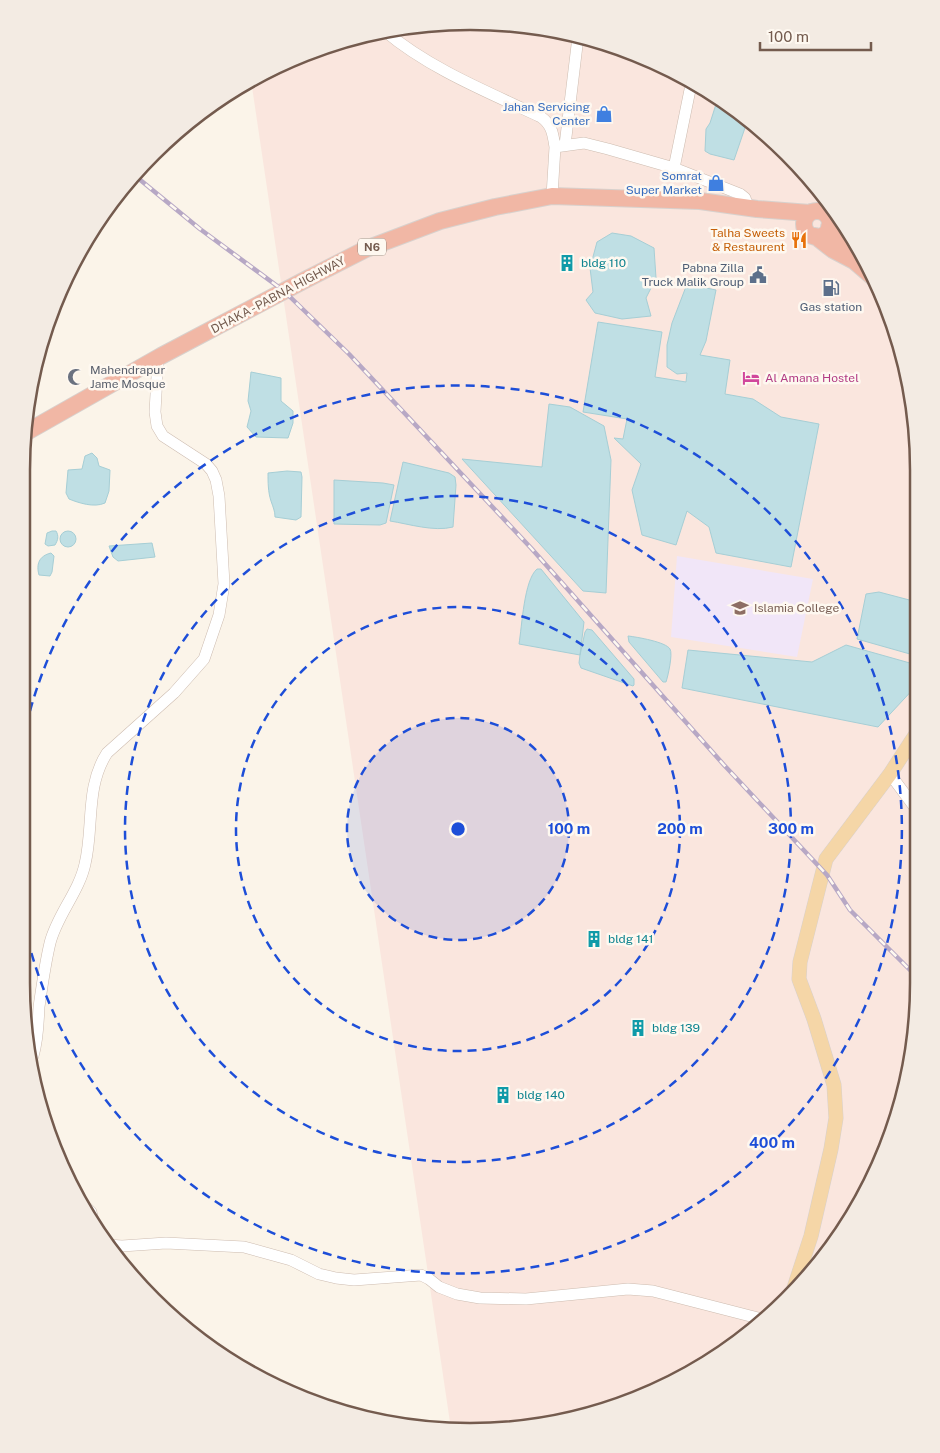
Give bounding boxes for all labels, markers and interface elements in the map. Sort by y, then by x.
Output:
scale bar [760,20,871,52]
text: 100 m [768,28,809,45]
place label: Jahan Servicing Center [503,100,590,128]
shop icon: Jahan Servicing Center [594,104,614,124]
place label: Somrat Super Market [626,169,702,197]
shop icon: Somrat Super Market [706,173,726,193]
place label: Talha Sweets & Restaurent [711,226,785,254]
restaurant icon: Talha Sweets & Restaurent [789,230,809,250]
road number: N6 [358,238,386,256]
street label: DHAKA - PABNA HIGHWAY [209,253,348,336]
building icon: bldg 110 [557,253,577,273]
place label: bldg 110 [581,256,626,270]
place label: Pabna Zilla Truck Malik Group [642,261,744,289]
public building icon: Pabna Zilla Truck Malik Group [748,265,768,285]
fuel station icon: Gas station [821,278,841,298]
place label: Gas station [800,300,862,314]
place label: Mahendrapur Jame Mosque [90,363,166,391]
mosque icon: Mahendrapur Jame Mosque [66,367,86,387]
hotel icon: Al Amana Hostel [741,368,761,388]
place label: Al Amana Hostel [765,371,859,385]
school or university icon: Islamia College [730,598,750,618]
place label: Islamia College [754,601,839,615]
centre of rings [449,820,467,838]
text: 100 m [548,820,590,837]
text: 200 m [657,820,703,837]
text: 300 m [768,820,814,837]
building icon: bldg 141 [584,929,604,949]
place label: bldg 141 [608,932,653,946]
building icon: bldg 139 [628,1018,648,1038]
place label: bldg 139 [652,1021,700,1035]
building icon: bldg 140 [493,1085,513,1105]
place label: bldg 140 [517,1088,565,1102]
text: 400 m [749,1134,795,1151]

